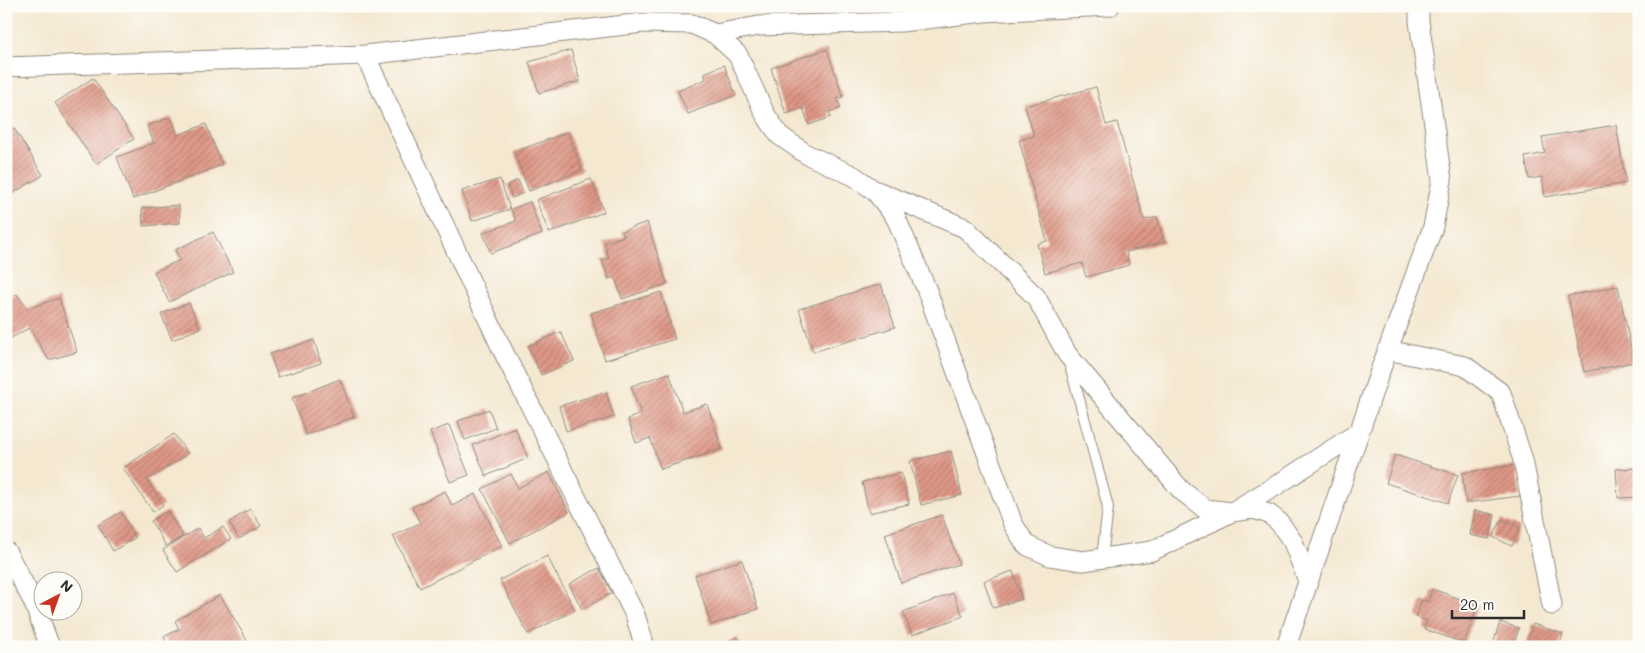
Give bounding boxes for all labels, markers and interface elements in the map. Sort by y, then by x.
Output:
north arrow [32,570,82,620]
text: N [57,575,77,596]
scale bar [1452,588,1525,620]
text: 20 m [1460,594,1494,614]

